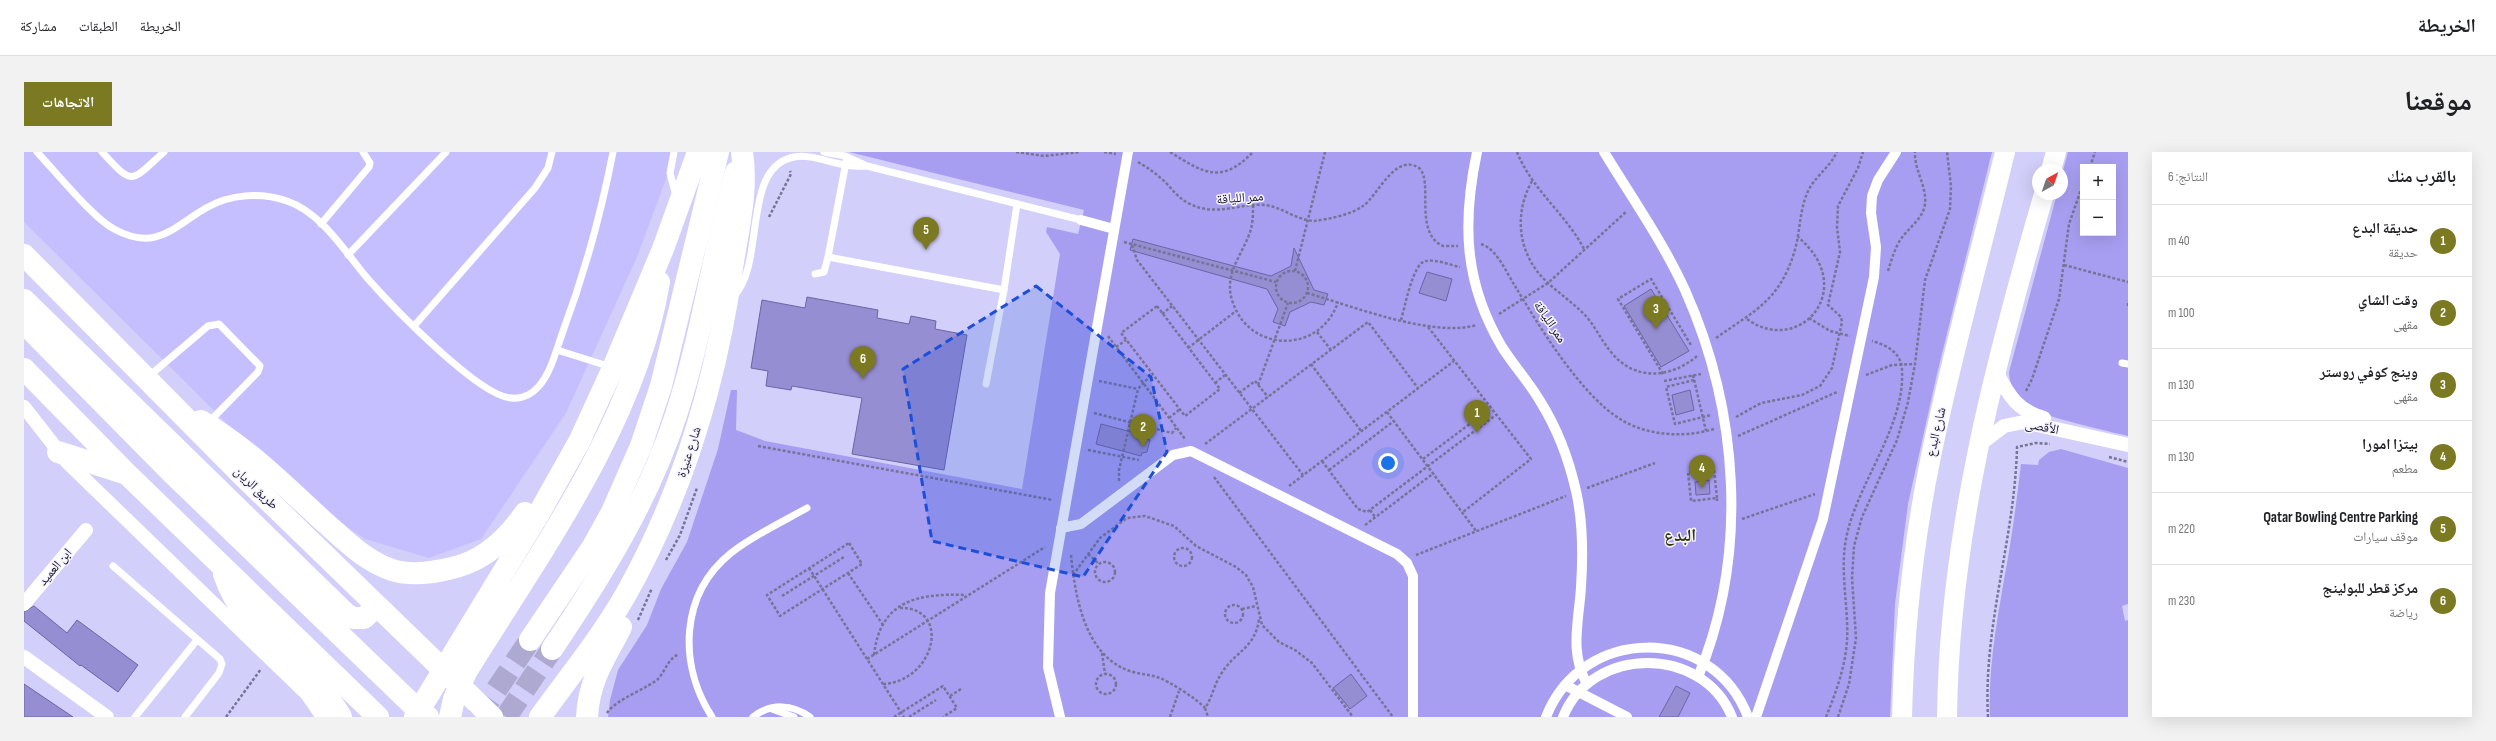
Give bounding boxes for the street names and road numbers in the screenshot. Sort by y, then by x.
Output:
street label: ممر اللياقة [1216,188,1264,208]
street label: ممر اللياقة [1530,298,1570,346]
street label: شارع البدع [1923,406,1950,459]
street label: الأقصى [2024,416,2060,438]
street label: شارع عنيزة [673,425,706,480]
street label: طريق الريان [231,463,281,513]
street label: ابن العميد [35,545,75,589]

